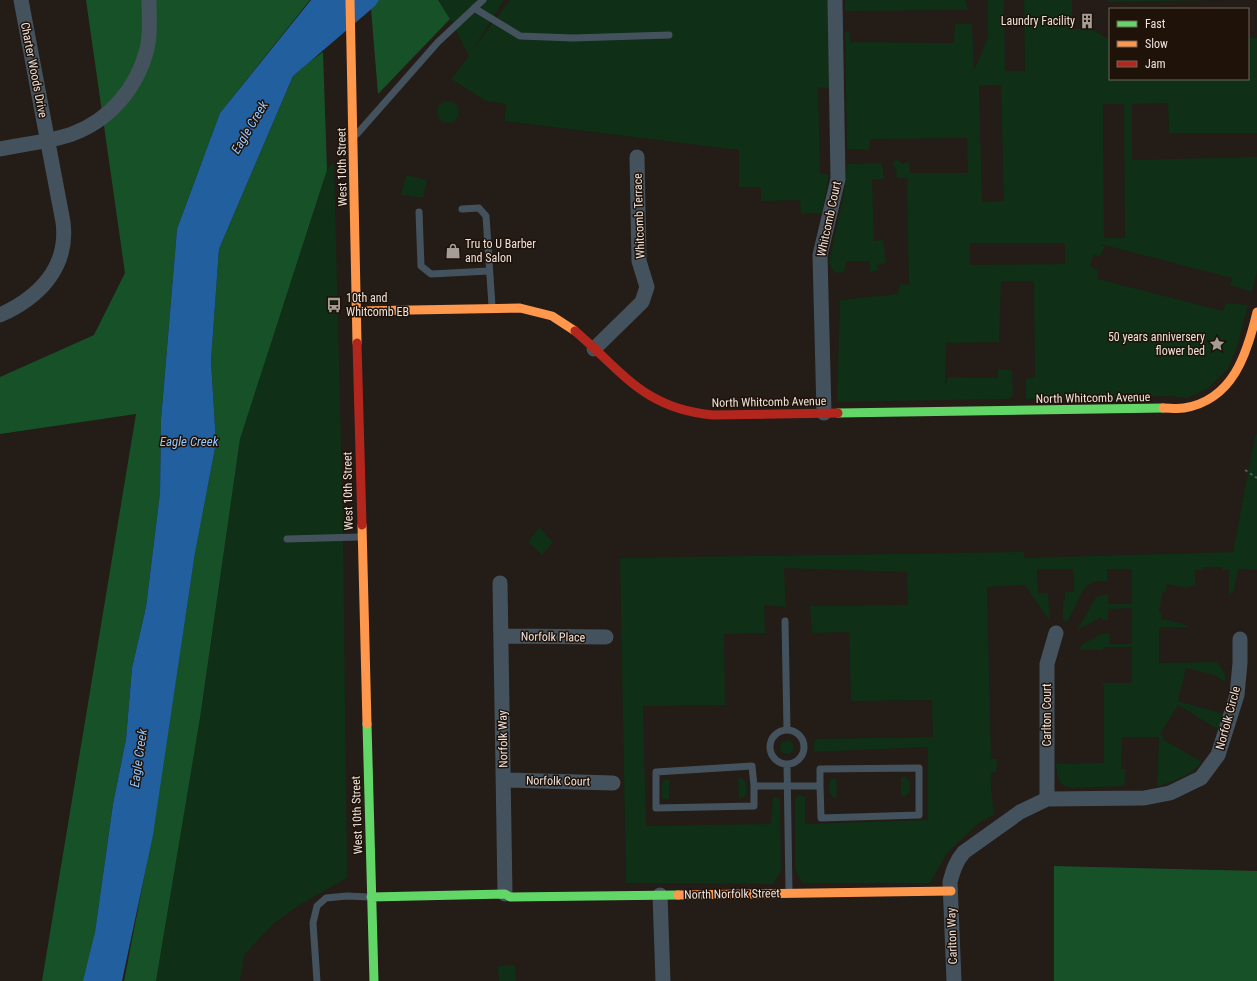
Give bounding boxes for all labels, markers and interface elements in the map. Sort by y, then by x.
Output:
legend [1109,8,1249,80]
building icon: Laundry Facility [1078,12,1096,30]
place label: Laundry Facility [1001,14,1075,28]
text: Fast [1145,17,1166,31]
street label: Charter Woods Drive [18,21,50,119]
text: Slow [1145,37,1168,51]
text: Jam [1145,57,1166,71]
water label: Eagle Creek [228,98,271,156]
street label: West 10th Street [334,127,350,206]
street label: Whitcomb Terrace [630,173,647,259]
street label: Whitcomb Court [814,180,844,258]
place label: Tru to U Barber and Salon [465,237,536,265]
shop icon: Tru to U Barber and Salon [444,242,462,260]
place label: 10th and Whitcomb EB [346,291,409,319]
bus stop icon: 10th and Whitcomb EB [325,296,343,314]
place label: 50 years anniversery flower bed [1108,330,1205,358]
place icon: 50 years anniversery flower bed [1208,335,1226,353]
street label: North Whitcomb Avenue [1036,390,1151,406]
street label: North Whitcomb Avenue [712,394,827,410]
water label: Eagle Creek [160,434,219,449]
street label: West 10th Street [340,451,356,530]
street label: Norfolk Place [521,629,586,645]
street label: Carlton Court [1040,683,1054,747]
street label: Norfolk Circle [1213,684,1243,751]
street label: Norfolk Way [495,710,511,768]
water label: Eagle Creek [127,728,150,788]
street label: Norfolk Court [526,773,591,789]
street label: West 10th Street [349,775,365,854]
street label: North Norfolk Street [684,886,780,902]
street label: Carlton Way [944,907,960,965]

